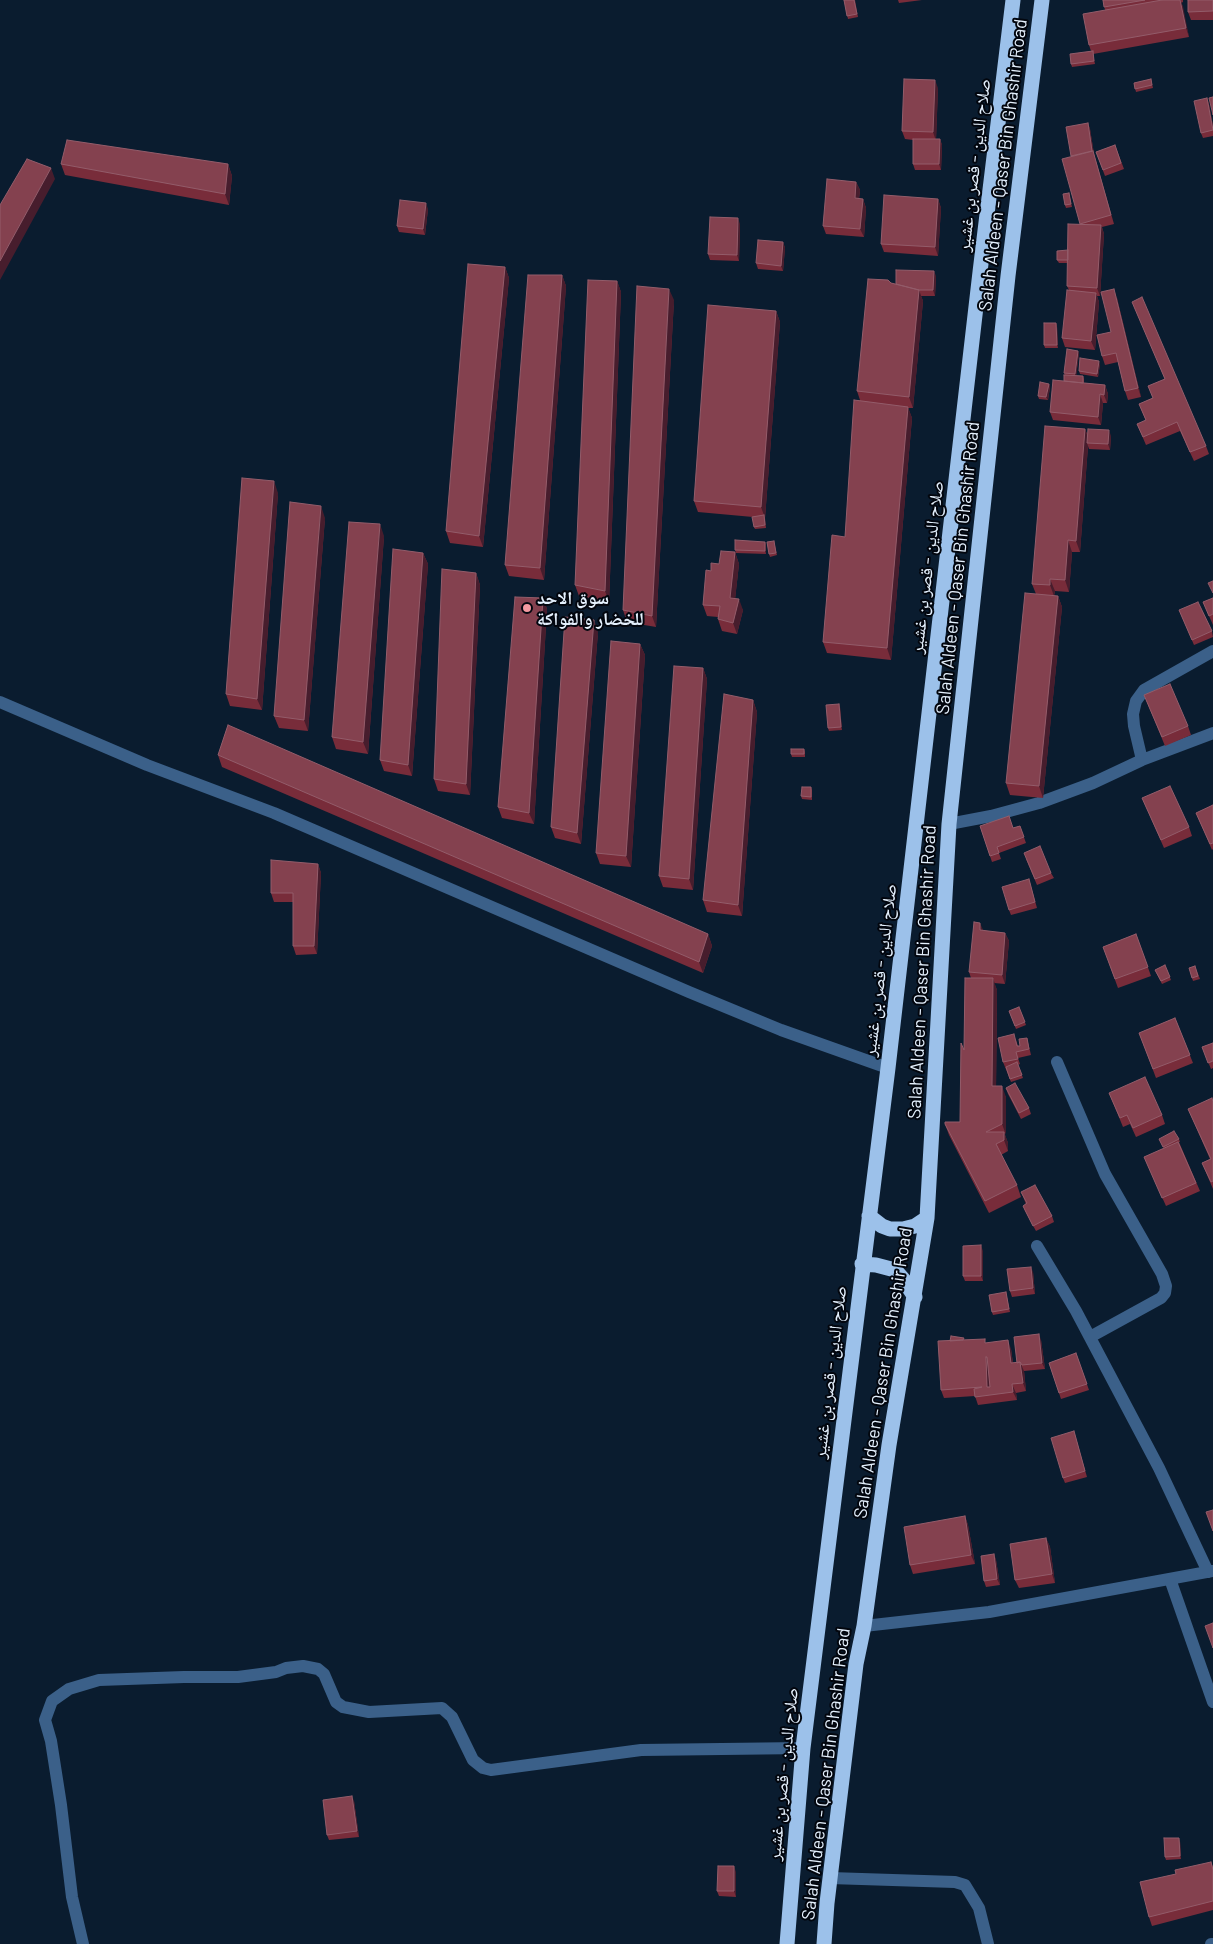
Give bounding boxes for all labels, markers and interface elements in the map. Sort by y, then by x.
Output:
street label: Salah Aldeen - Qaser Bin Ghashir Road [974,18,1032,312]
street label: صلاح الدين - قصر بن غشير [953,77,995,253]
street label: Salah Aldeen - Qaser Bin Ghashir Road [932,421,984,715]
street label: صلاح الدين - قصر بن غشير [906,479,948,655]
place label: سوق الاحد للخضار والفواكة [537,587,644,630]
marker: سوق الاحد للخضار والفواكة [521,602,533,614]
street label: Salah Aldeen - Qaser Bin Ghashir Road [904,825,940,1119]
street label: صلاح الدين - قصر بن غشير [859,882,901,1058]
street label: Salah Aldeen - Qaser Bin Ghashir Road [849,1226,917,1520]
street label: صلاح الدين - قصر بن غشير [809,1284,851,1460]
street label: Salah Aldeen - Qaser Bin Ghashir Road [797,1627,855,1921]
street label: صلاح الدين - قصر بن غشير [763,1686,803,1862]

